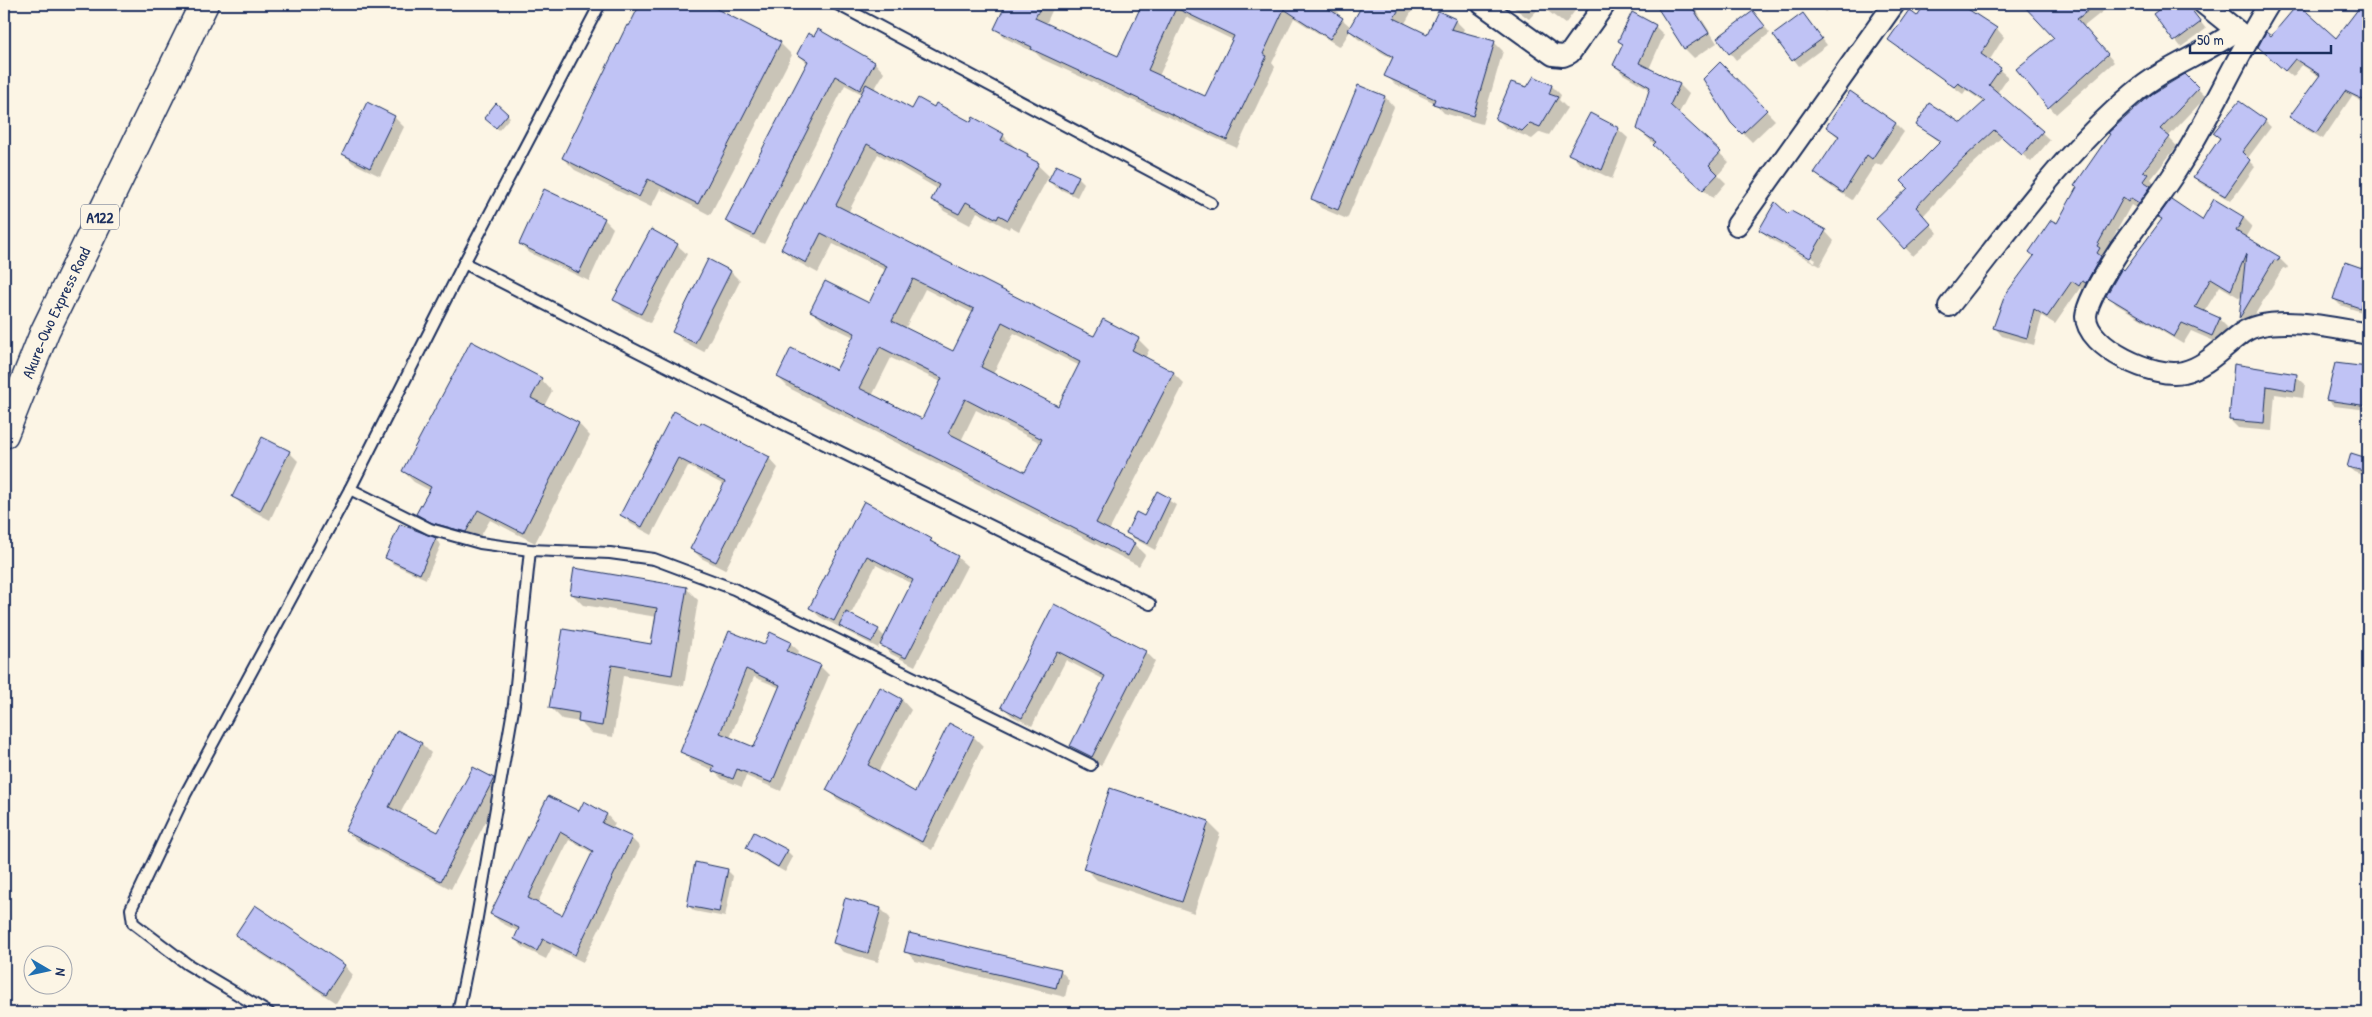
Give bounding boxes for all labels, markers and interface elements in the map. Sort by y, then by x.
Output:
scale bar [2190,22,2331,54]
text: 50 m [2197,29,2224,50]
road number: A122 [81,204,119,230]
street label: Akure-Owo Express Road [16,243,95,382]
north arrow [22,944,72,994]
text: N [51,967,71,978]

